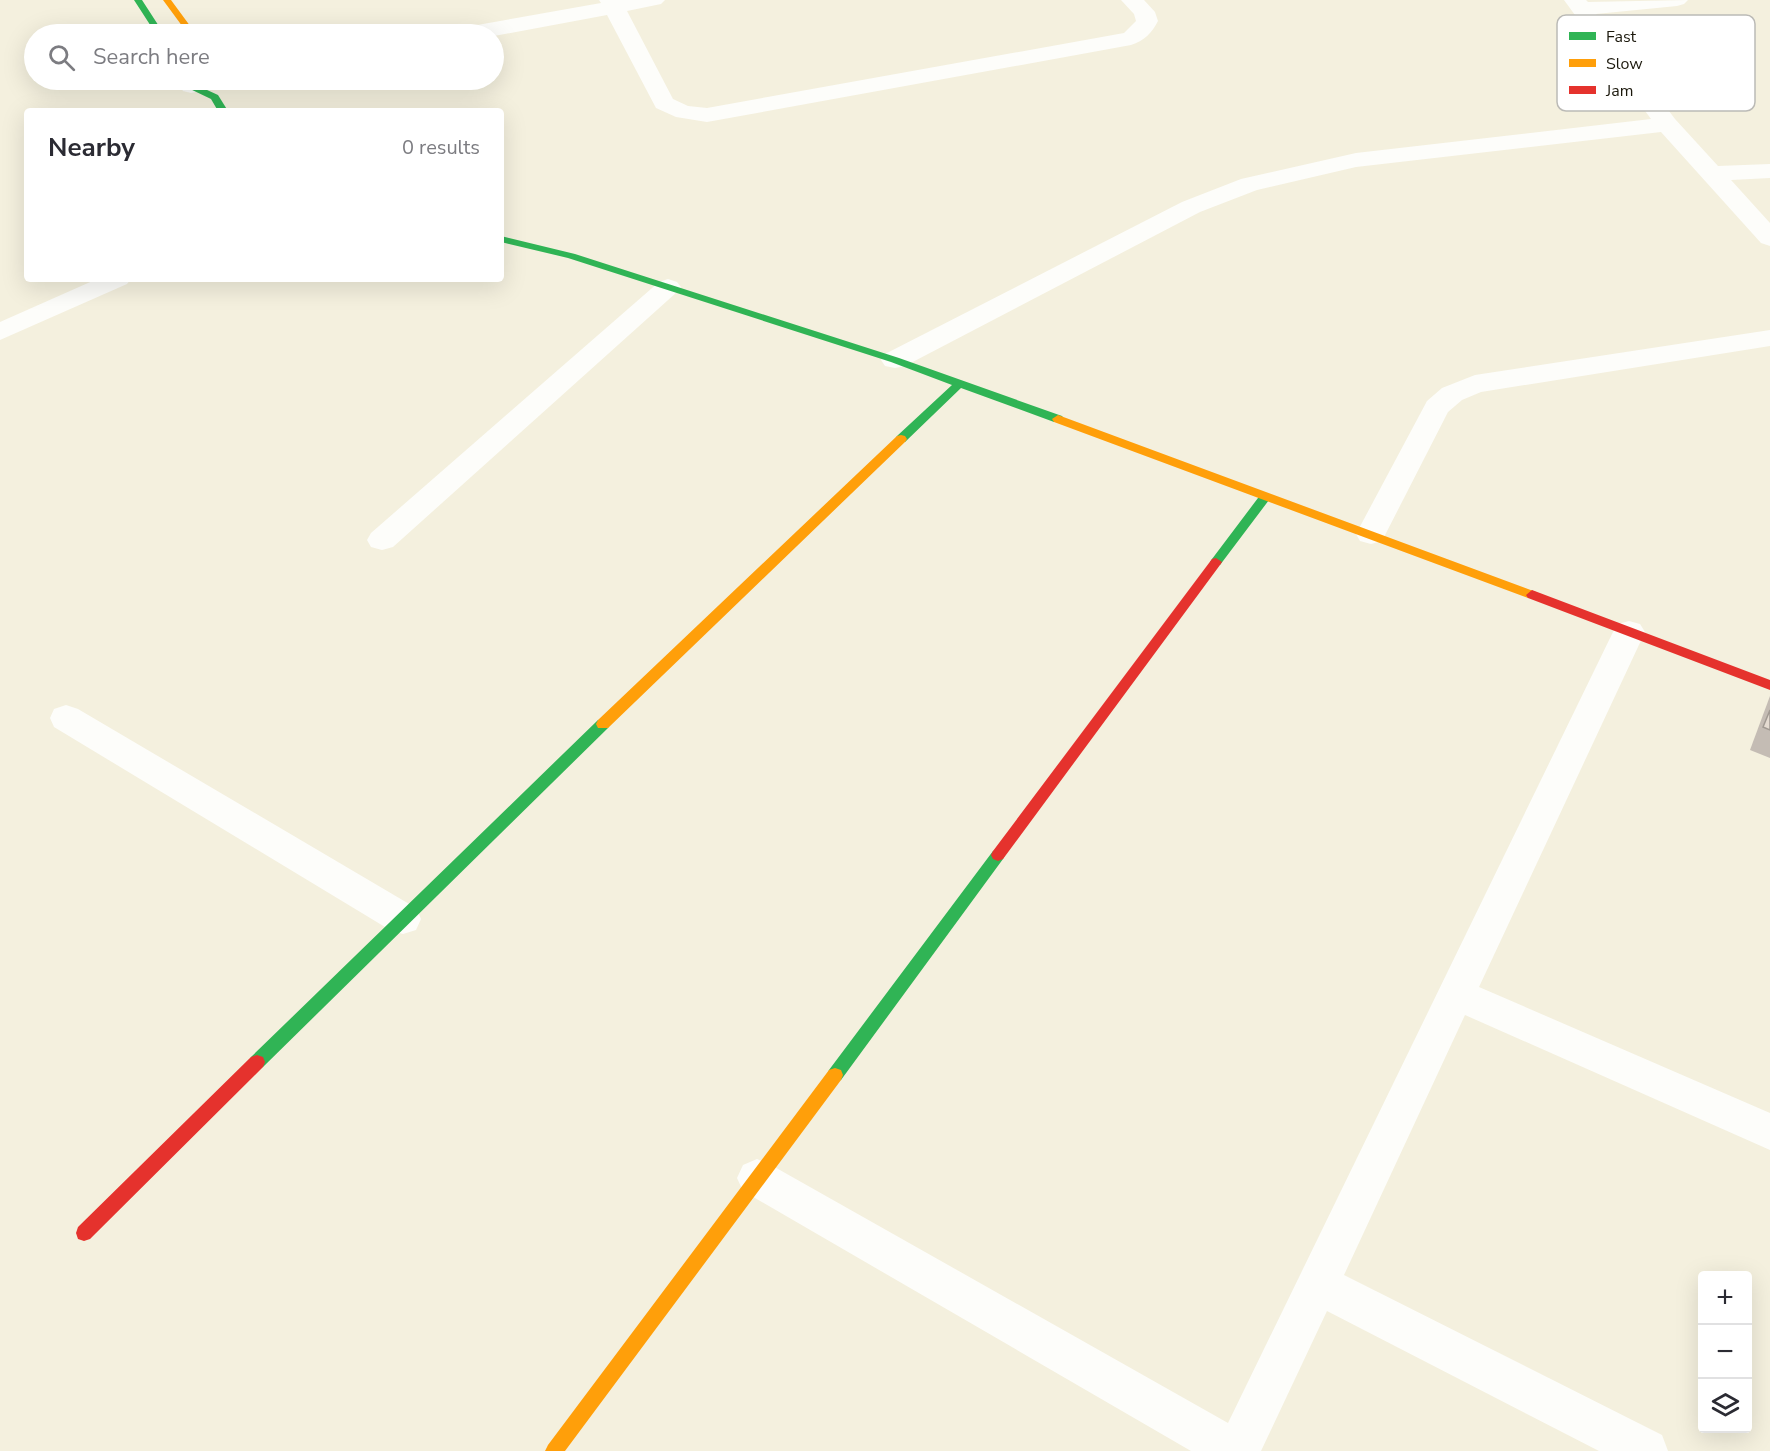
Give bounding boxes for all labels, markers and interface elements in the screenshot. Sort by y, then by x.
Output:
legend [1557,15,1755,111]
search box [24,24,504,90]
text: Fast [1606,26,1637,48]
icon: search [45,41,78,74]
text: Search here [93,42,210,72]
text: Slow [1606,53,1643,75]
text: Jam [1605,80,1633,102]
text: Nearby [48,130,135,165]
text: 0 results [402,134,480,161]
map controls [1698,1271,1752,1433]
button: + [1698,1271,1752,1325]
button: − [1698,1325,1752,1379]
button: layers [1698,1379,1752,1433]

